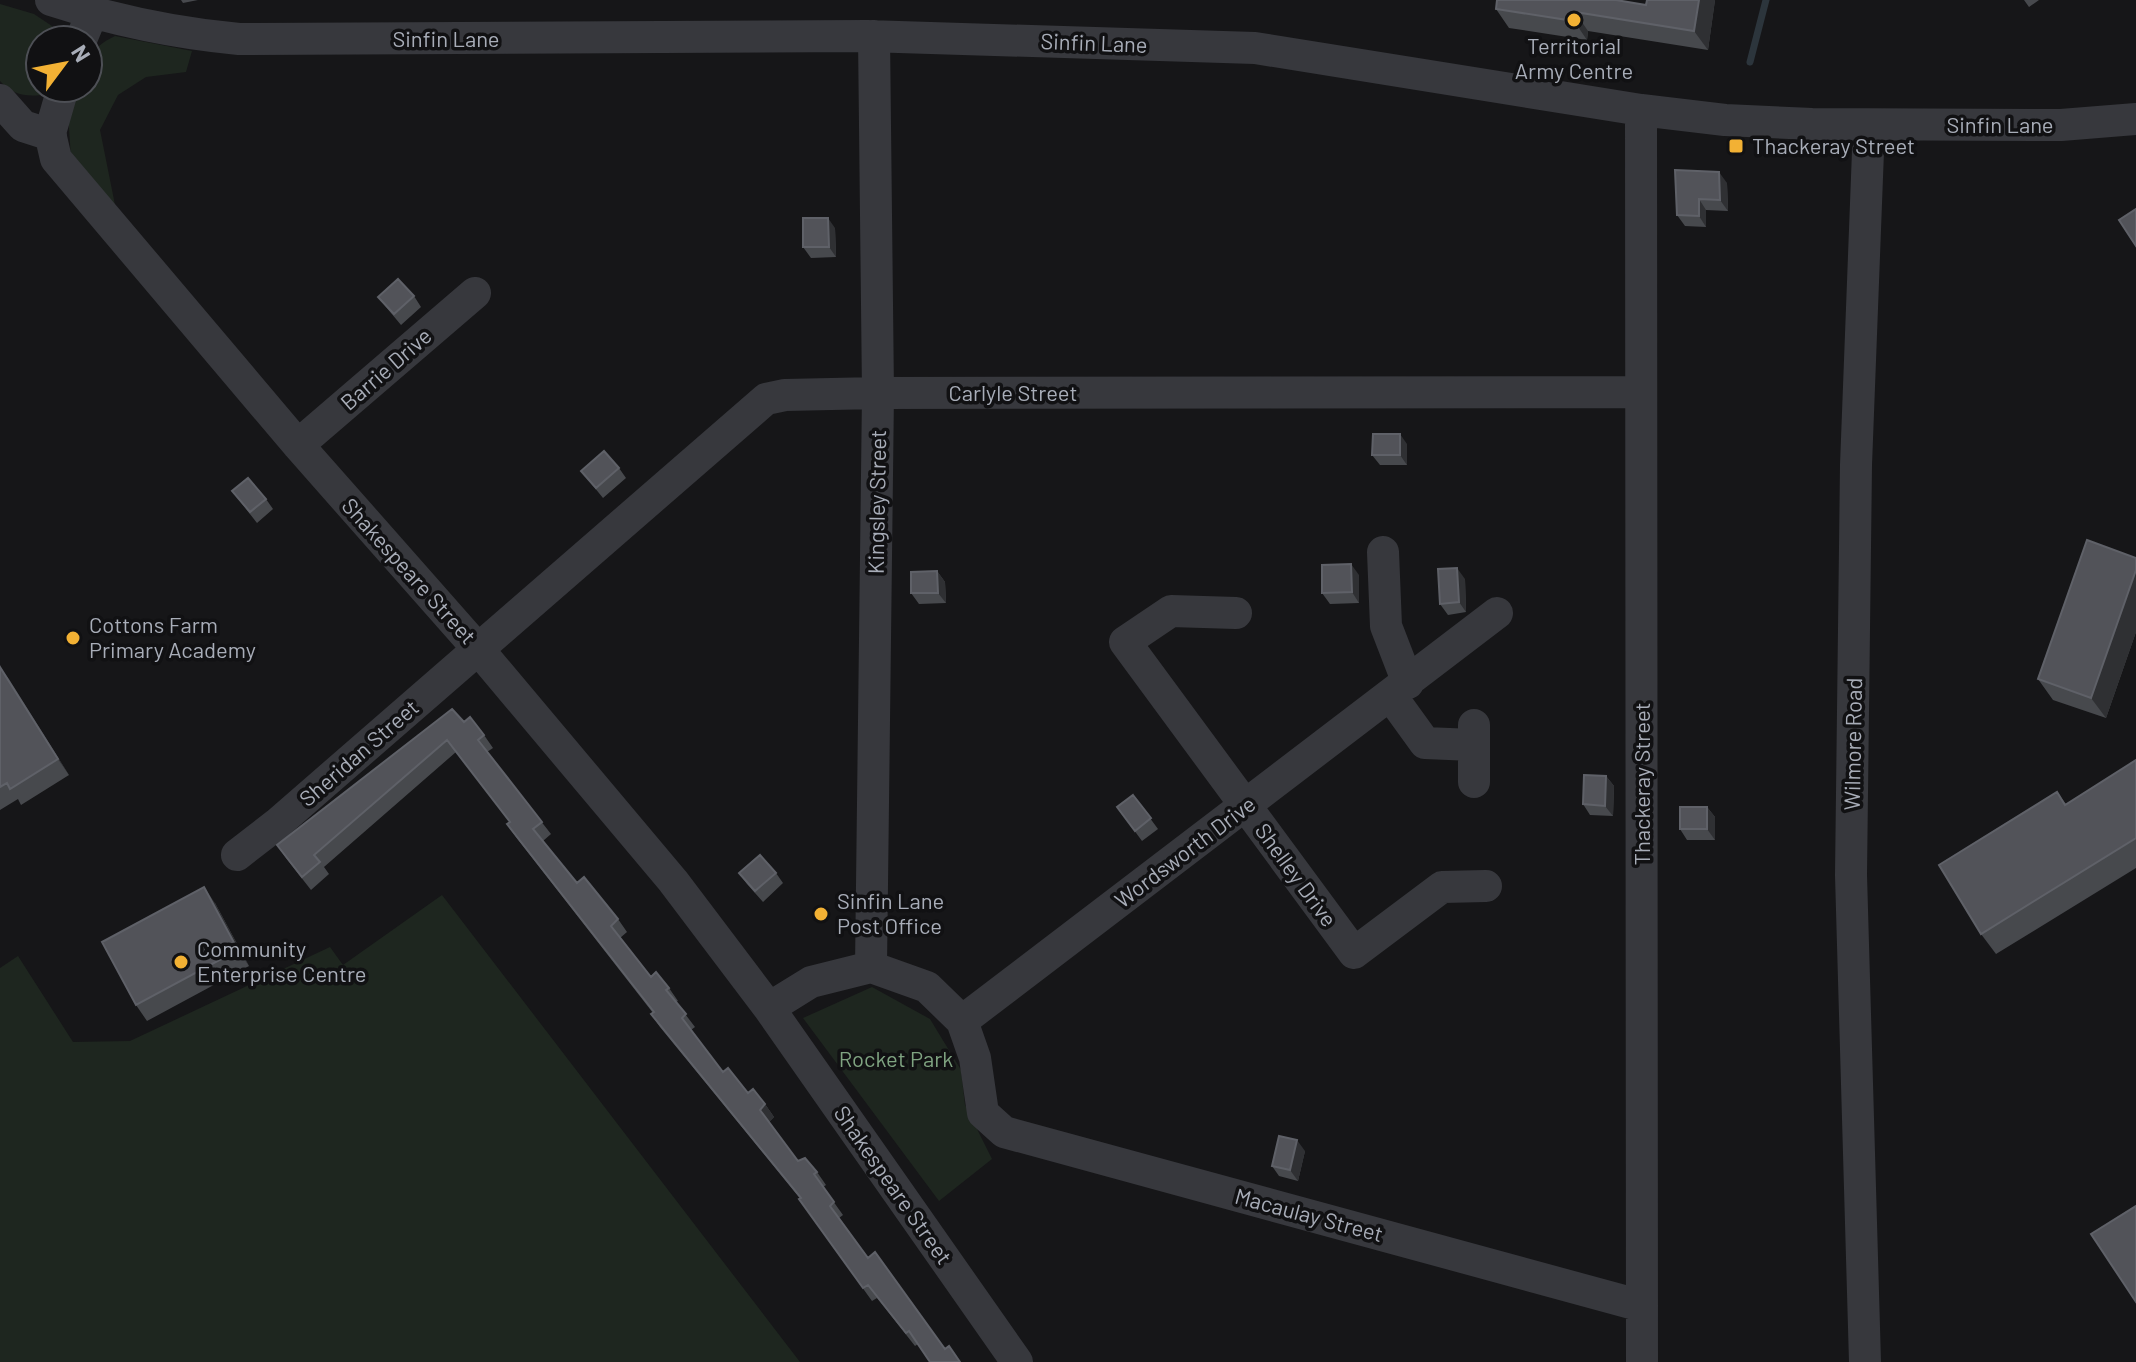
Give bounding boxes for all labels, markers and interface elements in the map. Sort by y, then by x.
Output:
marker: Territorial Army Centre [1565,11,1583,29]
north arrow [24,24,104,104]
street label: Sinfin Lane [392,25,500,51]
street label: Sinfin Lane [1040,27,1148,57]
place label: Territorial Army Centre [1515,32,1633,83]
text: N [67,40,97,66]
street label: Sinfin Lane [1946,111,2054,137]
place label: Thackeray Street [1752,132,1915,158]
marker: Thackeray Street [1727,137,1745,155]
street label: Barrie Drive [335,322,436,415]
street label: Carlyle Street [949,379,1077,405]
street label: Kingsley Street [862,430,890,574]
street label: Shakespeare Street [337,492,482,649]
place label: Cottons Farm Primary Academy [89,611,256,662]
marker: Cottons Farm Primary Academy [64,629,82,647]
street label: Wilmore Road [1838,677,1866,811]
street label: Sheridan Street [293,693,423,811]
street label: Thackeray Street [1628,702,1654,866]
street label: Wordsworth Drive [1109,790,1260,912]
street label: Shelley Drive [1251,818,1343,931]
place label: Sinfin Lane Post Office [837,887,944,938]
marker: Sinfin Lane Post Office [812,905,830,923]
place label: Community Enterprise Centre [197,935,367,986]
marker: Community Enterprise Centre [172,953,190,971]
park label: Rocket Park [839,1045,953,1071]
street label: Shakespeare Street [829,1100,958,1269]
street label: Macaulay Street [1232,1182,1386,1246]

